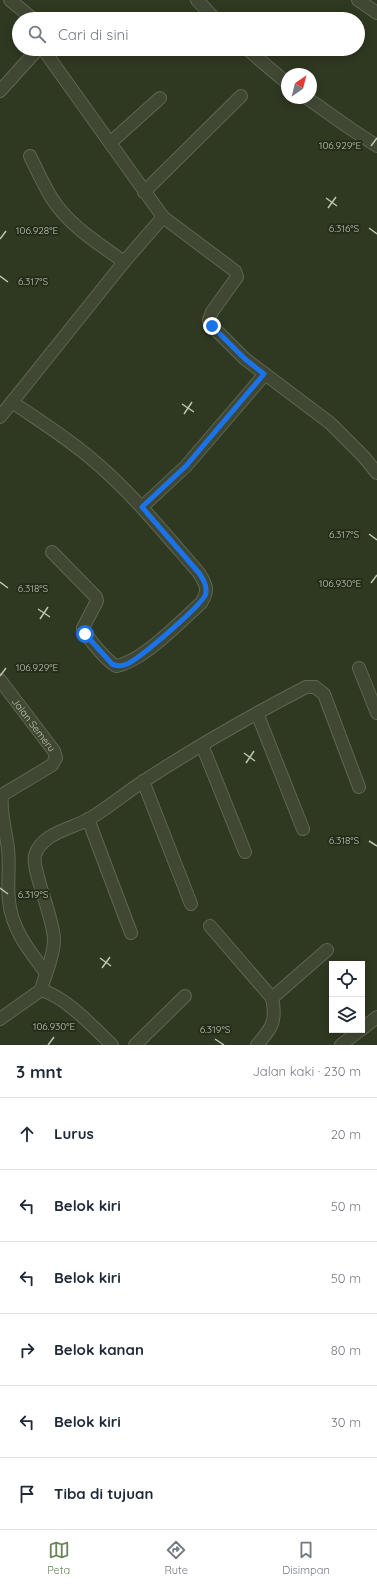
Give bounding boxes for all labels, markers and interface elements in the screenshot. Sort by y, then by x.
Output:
search box [12,12,365,56]
icon: search [26,23,48,45]
text: Cari di sini [58,25,129,44]
north arrow [281,68,317,104]
text: 106.929°E [319,139,362,152]
text: 6.316°S [329,222,360,235]
text: 106.928°E [16,224,58,237]
text: 6.317°S [18,275,48,288]
route end [203,317,221,335]
text: 6.317°S [329,528,359,541]
text: 106.930°E [319,577,362,590]
text: 6.318°S [18,582,49,595]
route start [76,625,94,643]
text: 106.929°E [16,661,59,674]
street label: Jalan Semeru [9,695,59,754]
text: 6.318°S [329,834,360,847]
text: 6.319°S [18,888,49,901]
map controls [329,961,365,1033]
button: locate [329,961,365,997]
button: layers [329,997,365,1033]
text: 106.930°E [33,1020,76,1033]
text: 6.319°S [200,1023,231,1036]
text: 3 mnt [16,1061,63,1082]
text: Jalan kaki · 230 m [252,1063,361,1079]
icon: ahead [16,1123,38,1145]
text: Lurus [54,1124,94,1143]
text: 20 m [331,1126,361,1142]
icon: left [16,1195,38,1217]
text: Belok kiri [54,1196,121,1215]
text: 50 m [331,1198,361,1214]
icon: left [16,1267,38,1289]
text: Belok kiri [54,1268,121,1287]
text: 50 m [331,1270,361,1286]
icon: right [16,1339,38,1361]
text: Belok kanan [54,1340,144,1359]
text: 80 m [331,1342,361,1358]
icon: left [16,1411,38,1433]
text: Belok kiri [54,1412,121,1431]
text: 30 m [331,1414,361,1430]
icon: arrive [16,1483,38,1505]
text: Tiba di tujuan [54,1484,153,1503]
tab: Peta [47,1539,70,1577]
tab: Rute [165,1539,188,1577]
tab: Disimpan [282,1539,330,1577]

